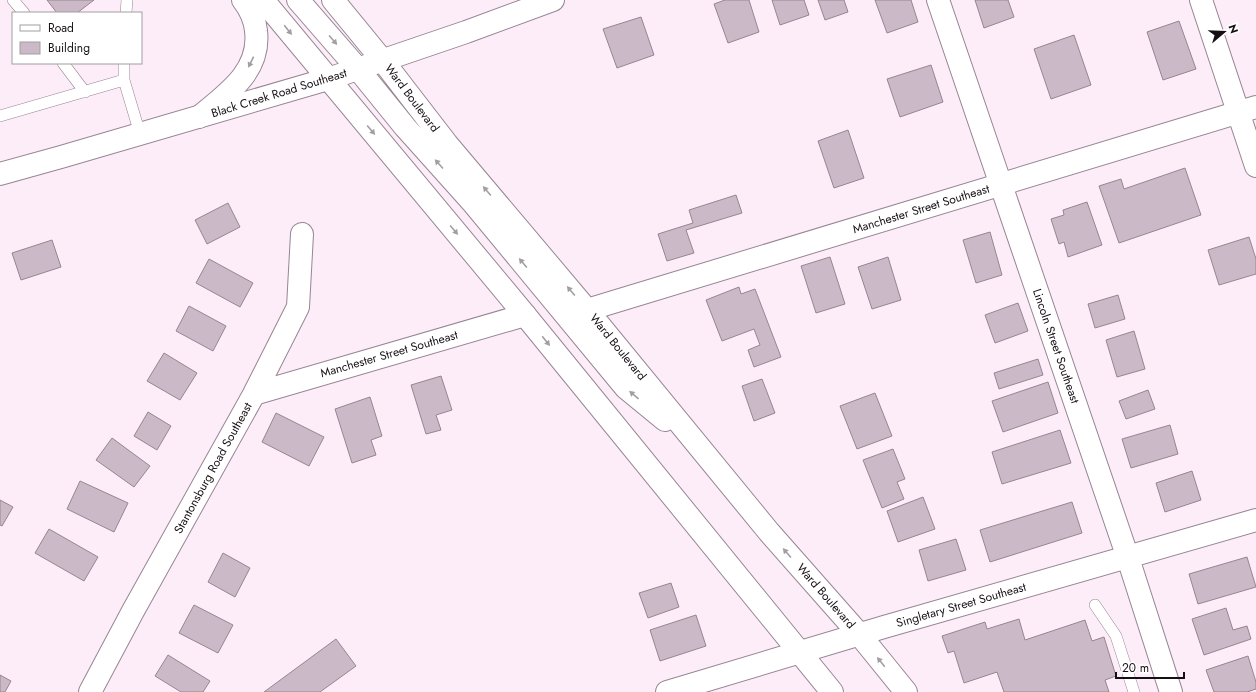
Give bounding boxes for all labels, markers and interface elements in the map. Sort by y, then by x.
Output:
legend [12,12,142,64]
north arrow [1204,12,1244,52]
text: Road [48,19,74,37]
text: N [1224,22,1242,35]
one-way arrow [284,25,292,36]
one-way arrow [328,35,337,45]
text: Building [48,39,90,57]
one-way arrow [248,57,254,68]
street label: Ward Boulevard [380,60,444,136]
street label: Black Creek Road Southeast [209,64,349,122]
one-way arrow [366,125,375,136]
one-way arrow [434,159,443,170]
street label: Manchester Street Southeast [850,180,992,238]
one-way arrow [482,186,491,197]
one-way arrow [450,225,459,235]
one-way arrow [519,258,527,269]
one-way arrow [566,285,575,296]
street label: Lincoln Street Southeast [1028,286,1084,406]
street label: Ward Boulevard [585,310,651,384]
street label: Manchester Street Southeast [318,326,460,382]
one-way arrow [542,335,551,346]
one-way arrow [629,390,639,399]
street label: Stantonsburg Road Southeast [169,399,257,537]
one-way arrow [783,547,792,558]
street label: Ward Boulevard [793,559,859,633]
street label: Singletary Street Southeast [894,578,1028,632]
scale bar [1116,654,1184,680]
one-way arrow [877,656,886,667]
text: 20 m [1122,659,1149,677]

